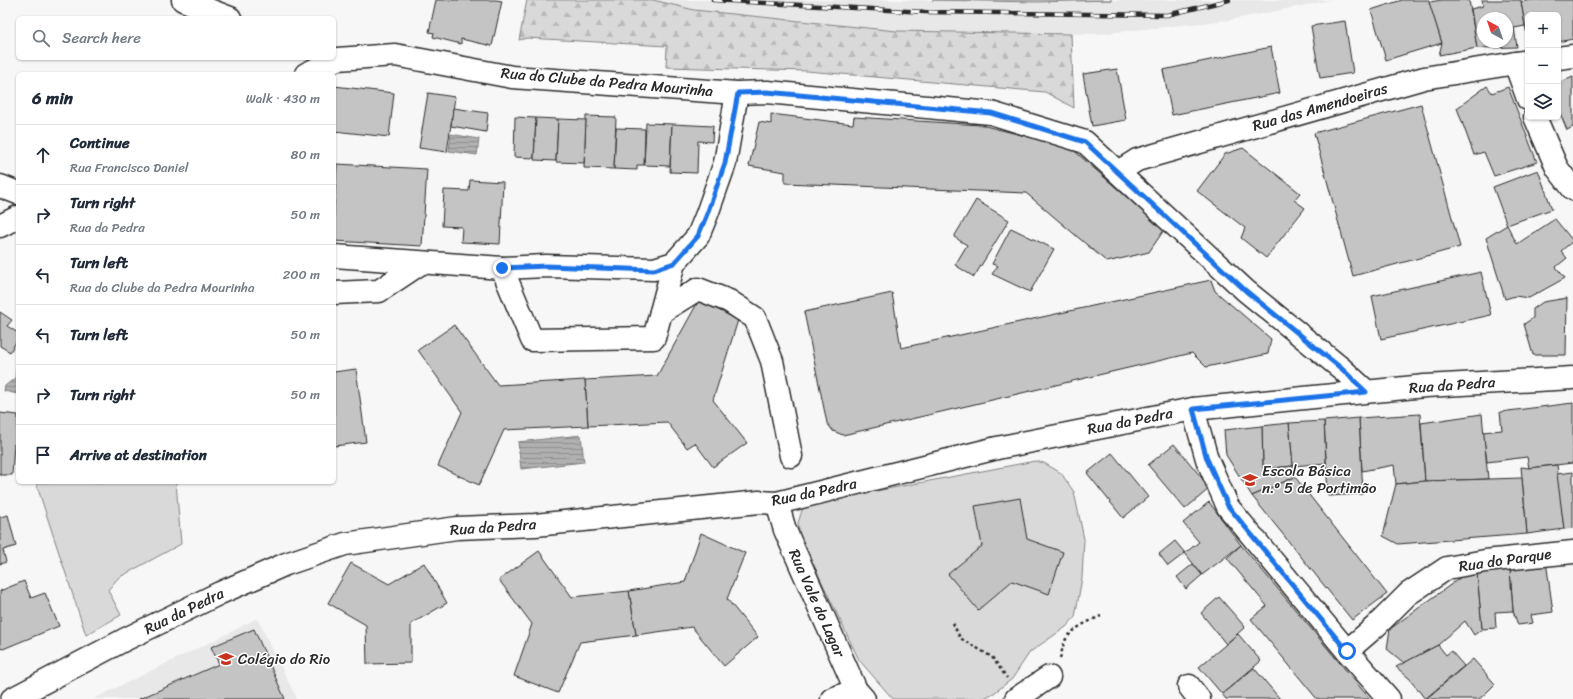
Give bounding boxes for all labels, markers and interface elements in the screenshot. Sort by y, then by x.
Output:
north arrow [1477,12,1513,48]
map controls [1525,12,1561,120]
button: + [1525,12,1561,48]
search box [16,16,336,60]
text: Search here [62,25,141,51]
icon: search [30,27,52,49]
button: − [1525,48,1561,84]
street label: Rua do Clube da Pedra Mourinha [500,60,715,104]
street label: Rua das Amendoeiras [1249,75,1391,139]
text: 6 min [32,83,73,113]
button: layers [1525,84,1561,120]
text: Walk · 430 m [246,87,320,110]
text: Continue [70,130,130,156]
text: 80 m [291,143,320,166]
icon: ahead [32,144,54,166]
text: Rua Francisco Daniel [70,156,189,179]
text: Turn right [70,190,135,216]
text: 50 m [290,203,320,226]
icon: right [32,204,54,226]
text: Rua da Pedra [70,216,145,239]
text: Turn left [70,250,128,276]
route end [493,259,511,277]
text: 200 m [283,263,320,286]
icon: left [32,264,54,286]
text: Rua do Clube da Pedra Mourinha [70,276,254,299]
text: Turn left [70,322,128,348]
text: 50 m [290,323,320,346]
icon: left [32,324,54,346]
street label: Rua da Pedra [1408,369,1496,401]
text: Turn right [70,382,135,408]
text: 50 m [290,383,320,406]
icon: right [32,384,54,406]
street label: Rua da Pedra [1085,400,1175,442]
text: Arrive at destination [70,442,207,468]
icon: arrive [32,444,54,466]
place label: Escola Básica n.º 5 de Portimão [1262,458,1377,501]
street label: Rua da Pedra [769,470,859,514]
school or university icon: Escola Básica n.º 5 de Portimão [1241,471,1259,489]
street label: Rua da Pedra [449,511,537,543]
street label: Rua do Parque [1457,541,1553,579]
street label: Rua Vale do Lagar [782,545,853,662]
street label: Rua da Pedra [140,580,229,642]
route start [1338,642,1356,660]
place label: Colégio do Rio [238,646,331,672]
school or university icon: Colégio do Rio [217,650,235,668]

